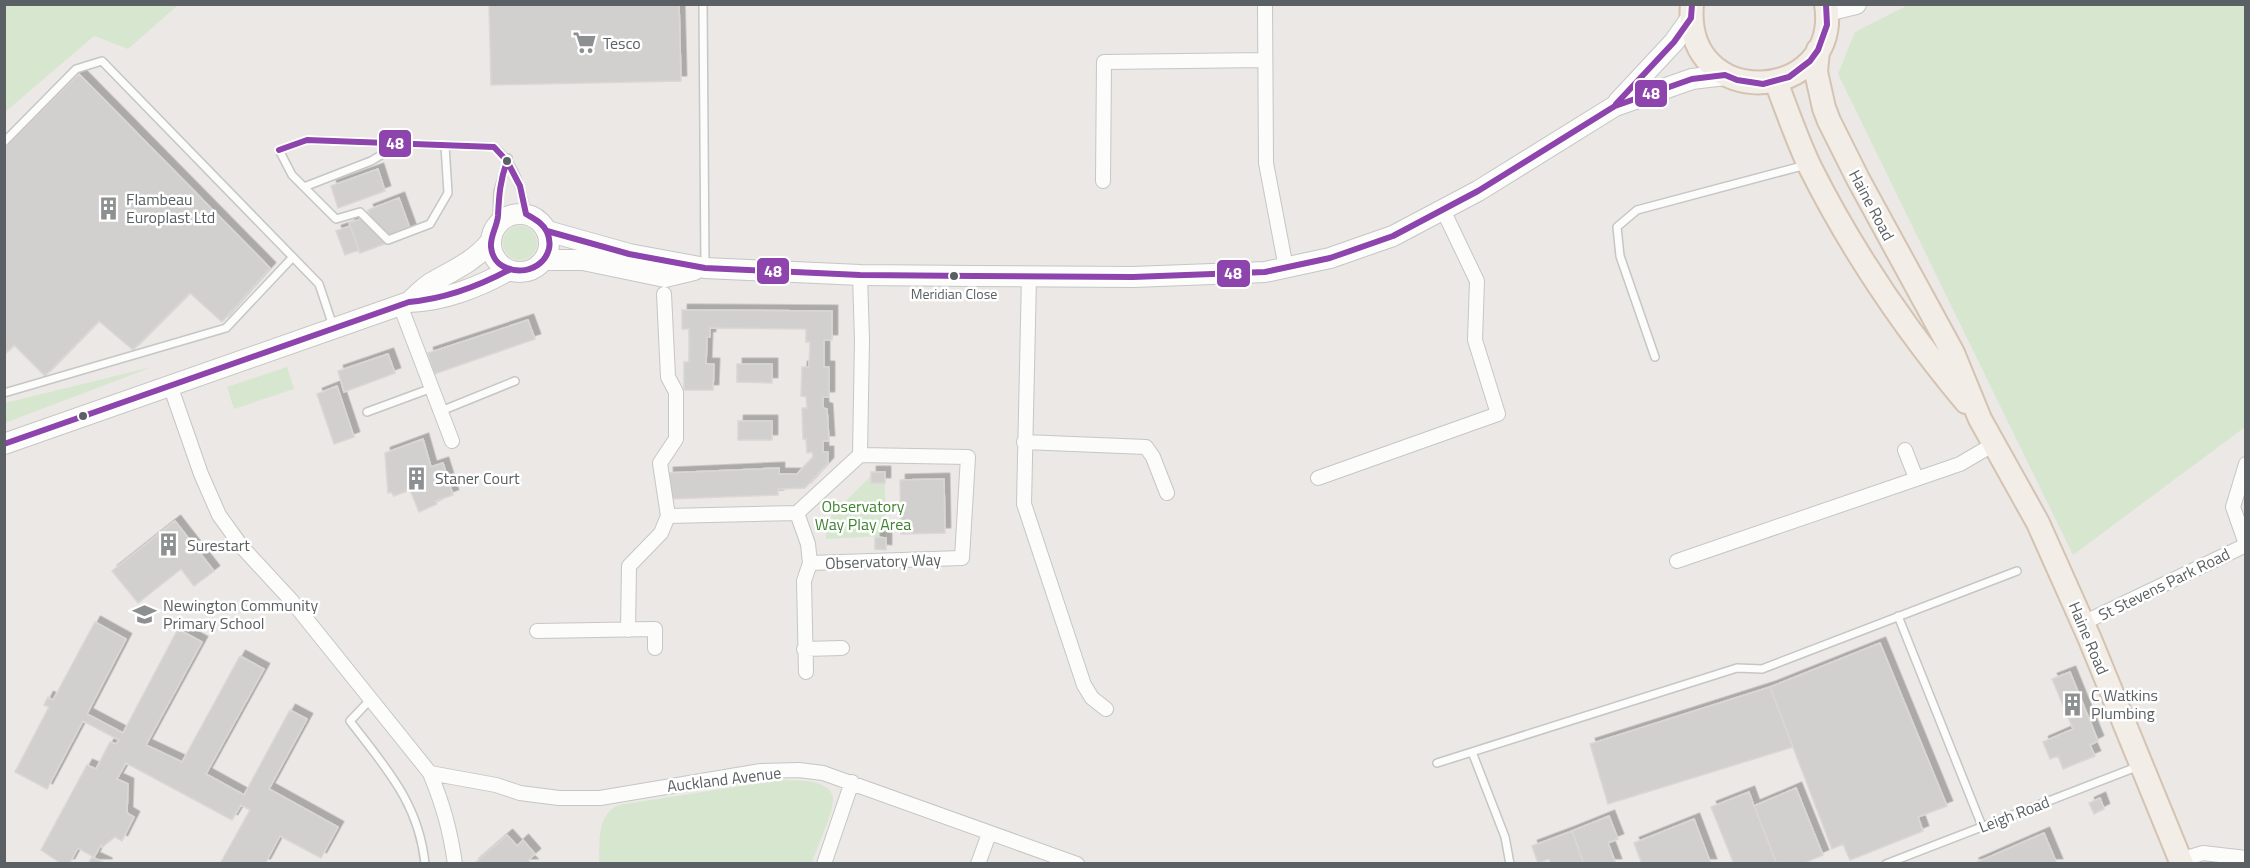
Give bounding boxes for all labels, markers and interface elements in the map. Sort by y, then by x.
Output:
supermarket icon: Tesco [572,30,598,56]
place label: Tesco [603,31,641,55]
line badge: 48 [1634,79,1668,108]
text: 48 [1642,81,1660,105]
line badge: 48 [378,129,412,158]
text: 48 [386,131,404,155]
unlabelled marker [501,155,513,167]
street label: Haine Road [1843,165,1901,245]
place label: Flambeau Europlast Ltd [126,187,215,229]
building icon: Flambeau Europlast Ltd [95,195,121,221]
line badge: 48 [756,257,790,285]
text: 48 [764,259,782,283]
line badge: 48 [1216,259,1251,288]
text: 48 [1224,261,1242,285]
marker: Meridian Close [948,270,960,282]
place label: Meridian Close [911,283,997,304]
unlabelled marker [77,410,89,422]
building icon: Staner Court [404,465,430,491]
place label: Staner Court [435,466,520,490]
park label: Observatory Way Play Area [815,494,911,536]
building icon: Surestart [156,532,182,558]
place label: Surestart [187,533,250,557]
street label: St Stevens Park Road [2094,542,2234,626]
street label: Observatory Way [825,547,942,575]
place label: Newington Community Primary School [163,593,318,635]
street label: Haine Road [2063,598,2115,678]
school or university icon: Newington Community Primary School [132,601,158,627]
place label: C Watkins Plumbing [2091,683,2158,725]
building icon: C Watkins Plumbing [2060,691,2086,717]
street label: Auckland Avenue [665,760,783,798]
street label: Leigh Road [1975,790,2053,838]

